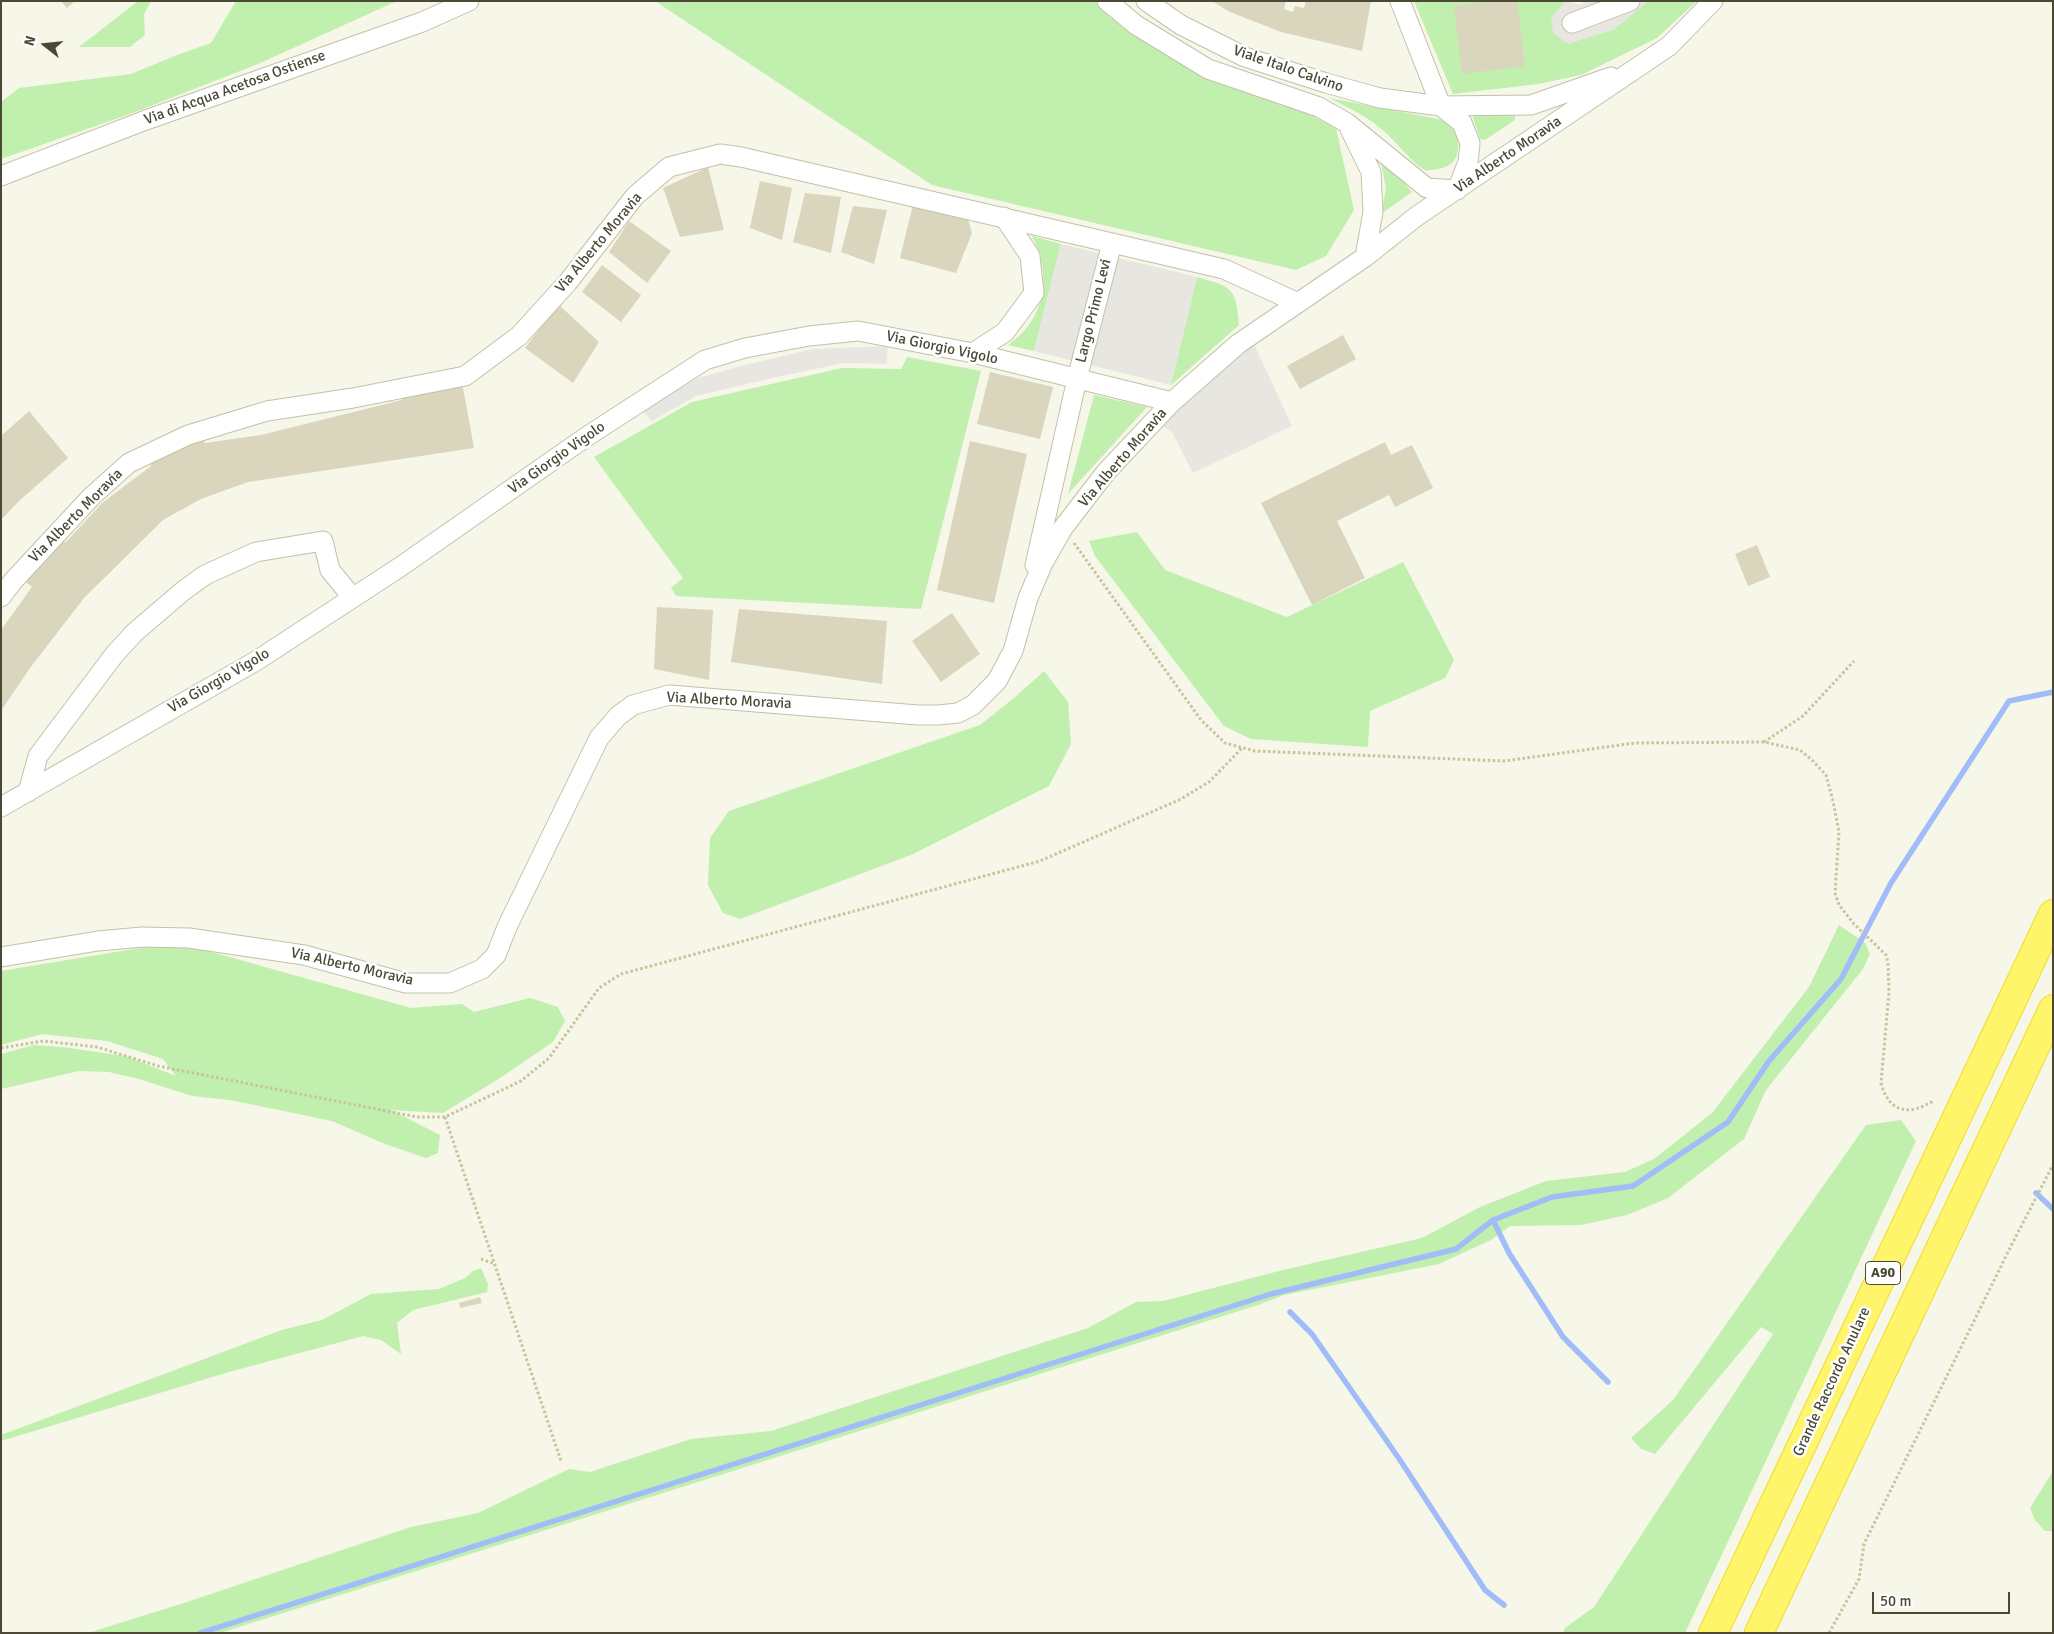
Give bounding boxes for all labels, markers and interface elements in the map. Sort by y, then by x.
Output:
north arrow [20,20,70,70]
text: N [21,34,40,48]
street label: Viale Italo Calvino [1230,42,1346,96]
street label: Via di Acqua Acetosa Ostiense [142,47,328,129]
street label: Via Alberto Moravia [1451,112,1565,198]
street label: Via Alberto Moravia [552,189,646,297]
street label: Largo Primo Levi [1072,257,1116,365]
street label: Via Giorgio Vigolo [884,327,1000,369]
street label: Via Alberto Moravia [1075,405,1171,511]
street label: Via Giorgio Vigolo [505,418,609,498]
street label: Via Alberto Moravia [25,465,127,567]
street label: Via Giorgio Vigolo [165,645,273,717]
street label: Via Alberto Moravia [666,689,792,713]
street label: Via Alberto Moravia [289,944,415,990]
road number: A90 [1866,1262,1900,1284]
street label: Grande Raccordo Anulare [1789,1305,1875,1459]
scale bar [1874,1582,2012,1614]
text: 50 m [1880,1592,1911,1610]

